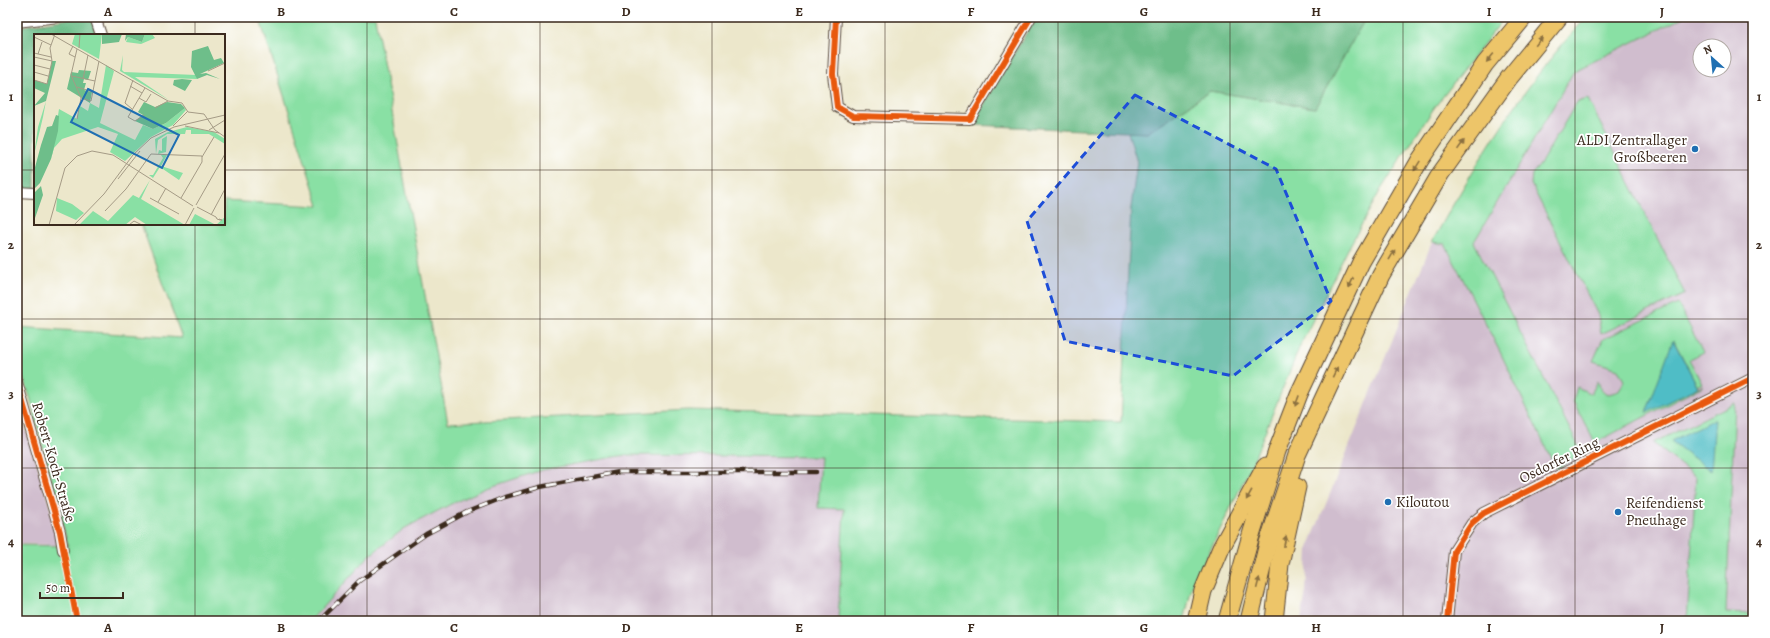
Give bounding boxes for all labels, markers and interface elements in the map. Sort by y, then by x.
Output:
text: A [103,3,113,20]
text: B [277,3,285,20]
text: C [450,3,458,20]
text: D [621,3,631,20]
text: E [795,3,803,20]
text: F [968,3,975,20]
text: G [1140,3,1148,20]
text: H [1311,3,1321,20]
text: I [1487,3,1492,20]
text: J [1660,3,1664,20]
inset map [34,34,225,225]
one-way arrow [1534,36,1543,47]
north arrow [1692,38,1732,78]
text: N [1701,41,1715,58]
one-way arrow [1485,52,1494,63]
text: 1 [9,88,14,105]
text: 1 [1757,88,1762,105]
place label: ALDI Zentrallager Großbeeren [1576,130,1687,167]
one-way arrow [1457,140,1465,150]
marker: ALDI Zentrallager Großbeeren [1690,144,1700,154]
one-way arrow [1413,161,1421,171]
text: 2 [8,236,15,253]
text: 2 [1756,236,1763,253]
one-way arrow [1389,249,1396,261]
one-way arrow [1348,277,1354,289]
one-way arrow [1332,366,1338,378]
text: 3 [8,385,14,402]
text: 3 [1756,385,1762,402]
one-way arrow [1293,395,1299,407]
street label: Robert-Koch-Straße [27,400,81,525]
street label: Osdorfer Ring [1516,432,1603,488]
one-way arrow [1245,490,1252,501]
place label: Kiloutou [1396,492,1450,512]
place label: Reifendienst Pneuhage [1626,493,1704,530]
marker: Kiloutou [1383,497,1393,507]
marker: Reifendienst Pneuhage [1613,507,1623,517]
text: 4 [8,533,14,550]
text: 4 [1756,533,1762,550]
one-way arrow [1282,535,1288,547]
scale bar [40,574,123,600]
one-way arrow [1255,577,1261,589]
text: 50 m [46,580,70,596]
text: A [103,619,113,636]
text: B [277,619,285,636]
text: C [450,619,458,636]
text: D [621,619,631,636]
text: E [795,619,803,636]
text: F [968,619,975,636]
text: G [1140,619,1148,636]
text: H [1311,619,1321,636]
text: I [1487,619,1492,636]
text: J [1660,619,1664,636]

